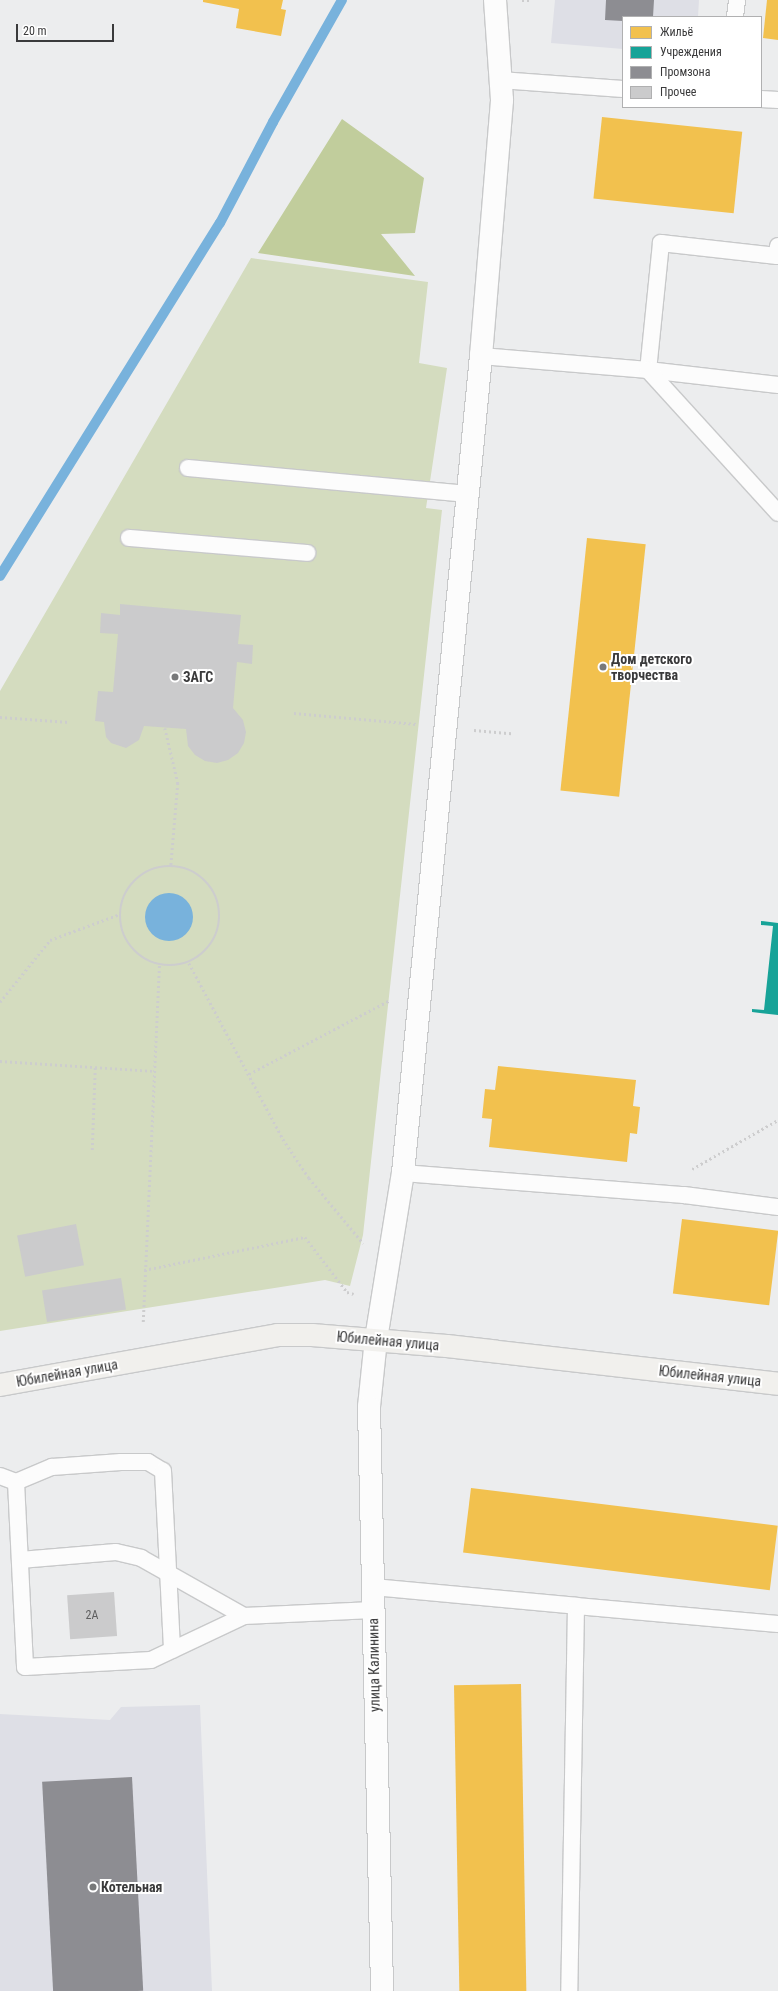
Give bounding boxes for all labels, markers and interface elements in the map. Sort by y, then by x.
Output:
scale bar [18,16,116,42]
legend [622,16,762,108]
text: 20 m [23,24,47,38]
text: Жильё [660,25,693,39]
text: Учреждения [660,45,722,59]
text: Промзона [660,65,710,79]
text: Прочее [660,85,696,99]
place label: Дом детского творчества [611,651,692,684]
marker: Дом детского творчества [598,662,608,672]
place label: ЗАГС [183,669,213,685]
marker: ЗАГС [170,672,180,682]
street label: Юбилейная улица [336,1328,440,1354]
street label: Юбилейная улица [15,1356,119,1390]
street label: Юбилейная улица [658,1362,762,1390]
house number: 2А [86,1609,98,1623]
street label: улица Калинина [365,1618,383,1712]
place label: Котельная [101,1879,162,1895]
marker: Котельная [88,1882,98,1892]

